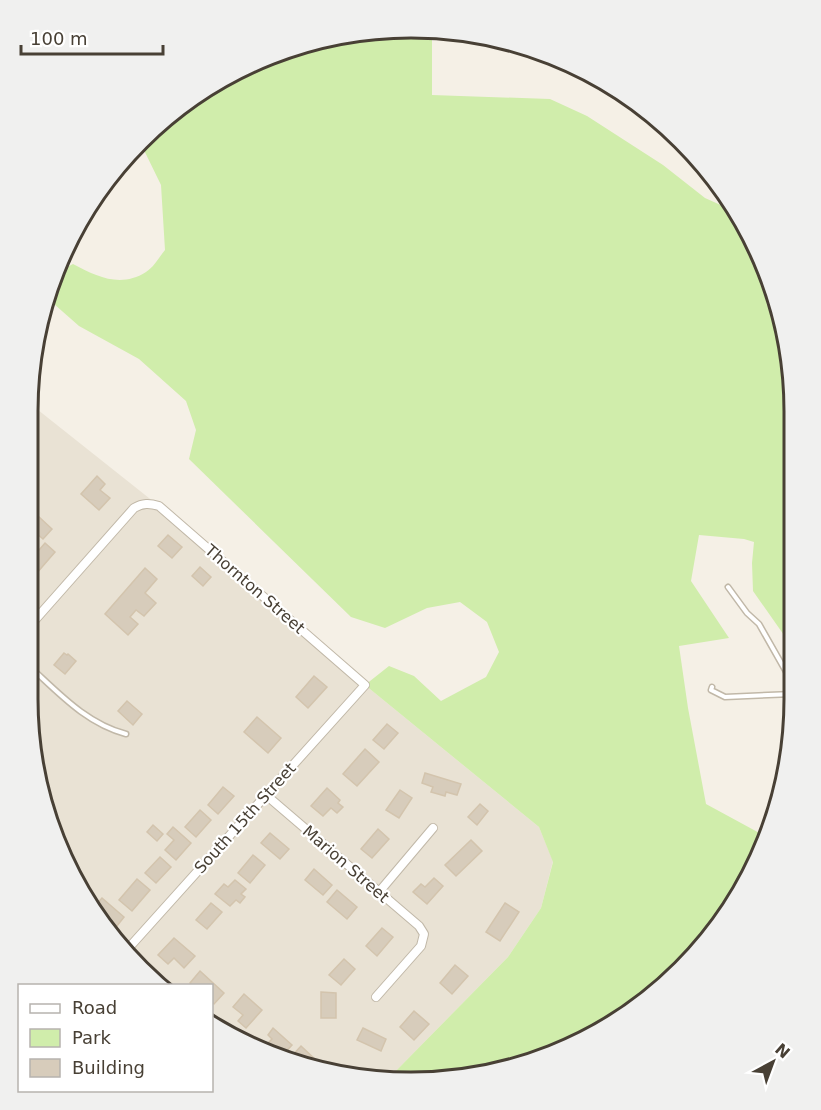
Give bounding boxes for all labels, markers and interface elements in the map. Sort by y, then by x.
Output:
scale bar [21,18,164,56]
text: 100 m [30,28,88,49]
street label: Thornton Street [200,540,309,638]
street label: South 15th Street [190,759,300,877]
street label: Marion Street [299,821,393,907]
legend [18,984,213,1092]
text: Road [72,997,117,1018]
text: Park [72,1027,111,1048]
north arrow [743,1032,803,1092]
text: N [771,1039,794,1063]
text: Building [72,1057,145,1078]

